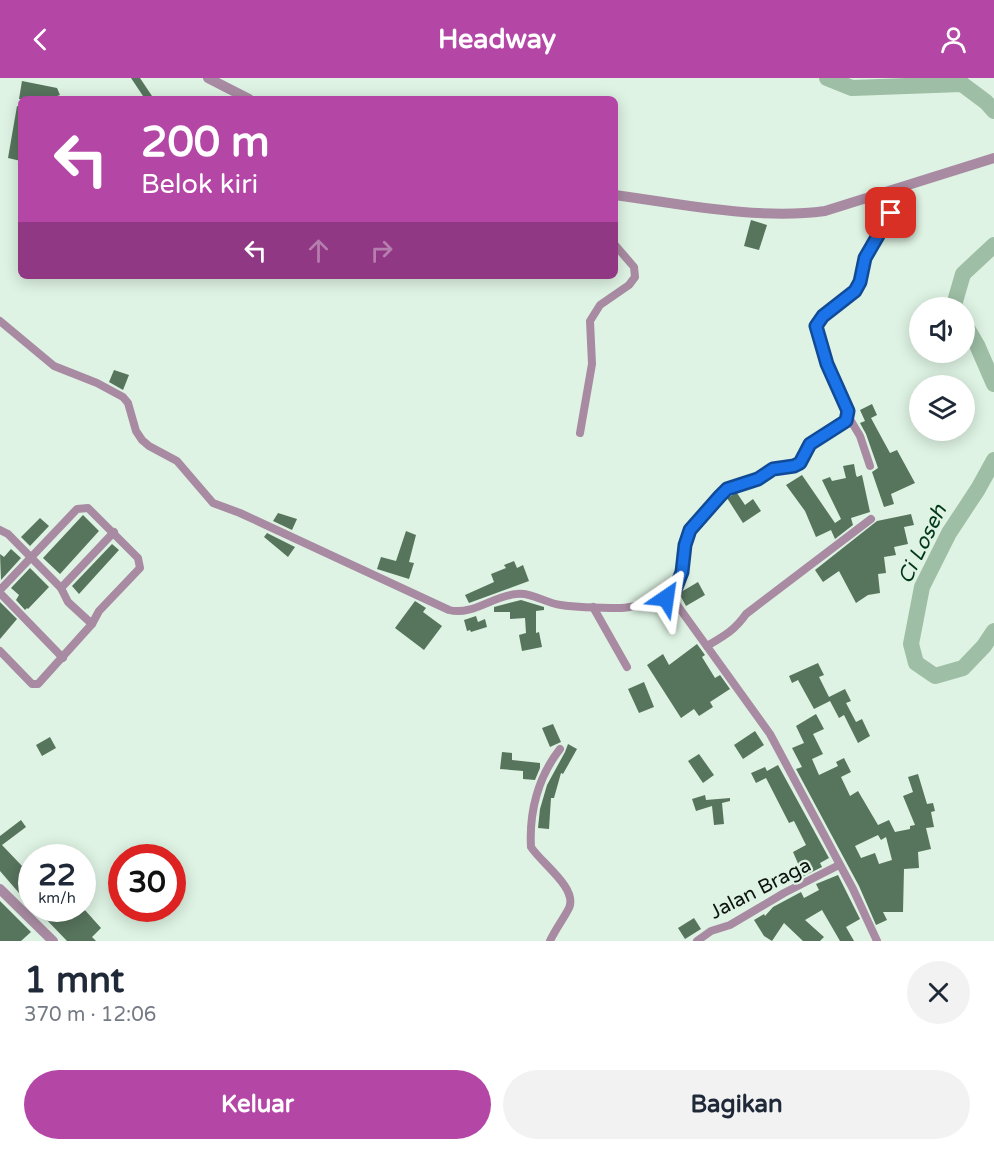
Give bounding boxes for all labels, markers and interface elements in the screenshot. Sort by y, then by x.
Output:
icon: back [24,23,57,56]
text: Headway [438,23,556,56]
icon: person [937,23,970,56]
text: 200 m [141,117,270,168]
icon: left [42,120,120,198]
text: Belok kiri [141,168,258,201]
pin [865,187,916,238]
icon: arrive [874,196,907,229]
icon: left [239,234,272,267]
icon: ahead [302,234,335,267]
icon: right [365,234,398,267]
map controls [909,297,975,441]
button: sound [909,297,975,363]
button: layers [909,375,975,441]
water label: Ci Loseh [893,499,953,588]
position arrow [634,566,698,630]
speed limit sign: 30 [108,844,186,922]
street label: Jalan Braga [706,853,815,925]
text: 22 [38,857,76,894]
text: km/h [38,889,76,907]
text: 1 mnt [24,959,124,1002]
button: close [907,961,970,1024]
text: 370 m · 12:06 [24,1003,156,1027]
button: Keluar [24,1070,491,1139]
button: Bagikan [503,1070,970,1139]

